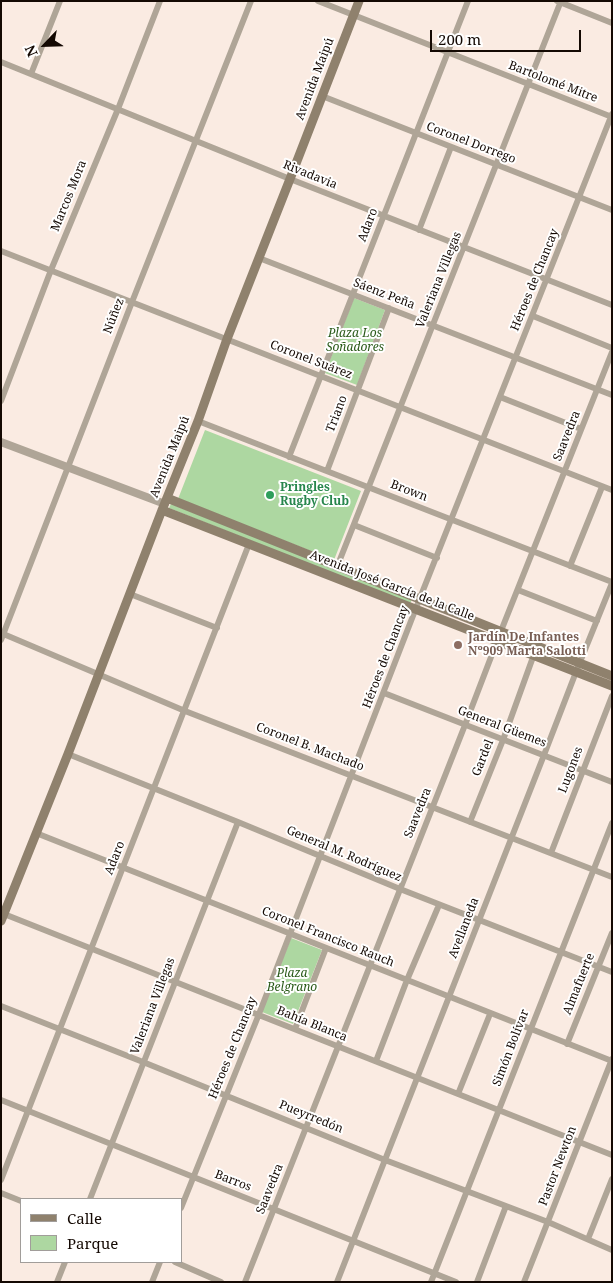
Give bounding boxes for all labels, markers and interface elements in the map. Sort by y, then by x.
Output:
north arrow [20,20,70,70]
scale bar [433,20,584,52]
text: 200 m [438,29,481,49]
street label: Avenida Maipú [293,36,337,122]
text: N [20,42,42,60]
street label: Bartolomé Mitre [506,58,600,106]
street label: Coronel Dorrego [424,119,518,167]
street label: Marcos Mora [48,158,90,234]
street label: Rivadavia [281,158,339,192]
street label: Adaro [355,206,381,244]
street label: Héroes de Chancay [508,227,562,333]
street label: Valeriana Villegas [413,230,465,330]
street label: Sáenz Peña [351,276,417,312]
street label: Núñez [101,296,127,336]
park label: Plaza Los Soñadores [326,327,384,355]
street label: Coronel Suárez [268,338,354,382]
street label: Triano [323,394,351,434]
street label: Saavedra [550,409,584,463]
street label: Avenida Maipú [147,414,193,500]
street label: Brown [388,477,430,505]
place label: Pringles Rugby Club [280,481,349,509]
marker: Pringles Rugby Club [264,489,276,501]
street label: Avenida José García de la Calle [308,548,476,624]
street label: Héroes de Chancay [360,604,412,710]
place label: Jardín De Infantes Nº909 Marta Salotti [468,631,586,659]
marker: Jardín De Infantes Nº909 Marta Salotti [452,639,464,651]
street label: General Güemes [456,703,548,751]
street label: Coronel B. Machado [254,720,366,774]
street label: Gardel [469,737,497,779]
street label: Lugones [556,745,586,795]
street label: Saavedra [401,786,435,840]
street label: General M. Rodríguez [284,823,404,885]
street label: Adaro [102,839,128,877]
street label: Avellaneda [446,896,482,960]
street label: Coronel Francisco Rauch [260,904,396,970]
street label: Almafuerte [560,951,598,1017]
street label: Valeriana Villegas [128,956,178,1056]
park label: Plaza Belgrano [267,967,317,995]
street label: Héroes de Chancay [206,995,260,1101]
street label: Bahía Blanca [275,1003,349,1045]
street label: Simón Bolívar [490,1008,532,1088]
street label: Pueyrredón [277,1098,345,1136]
street label: Pastor Newton [536,1124,580,1208]
street label: Saavedra [253,1162,287,1216]
street label: Barros [213,1167,253,1195]
legend [20,1198,182,1263]
text: Calle [67,1208,102,1228]
text: Parque [67,1233,118,1253]

